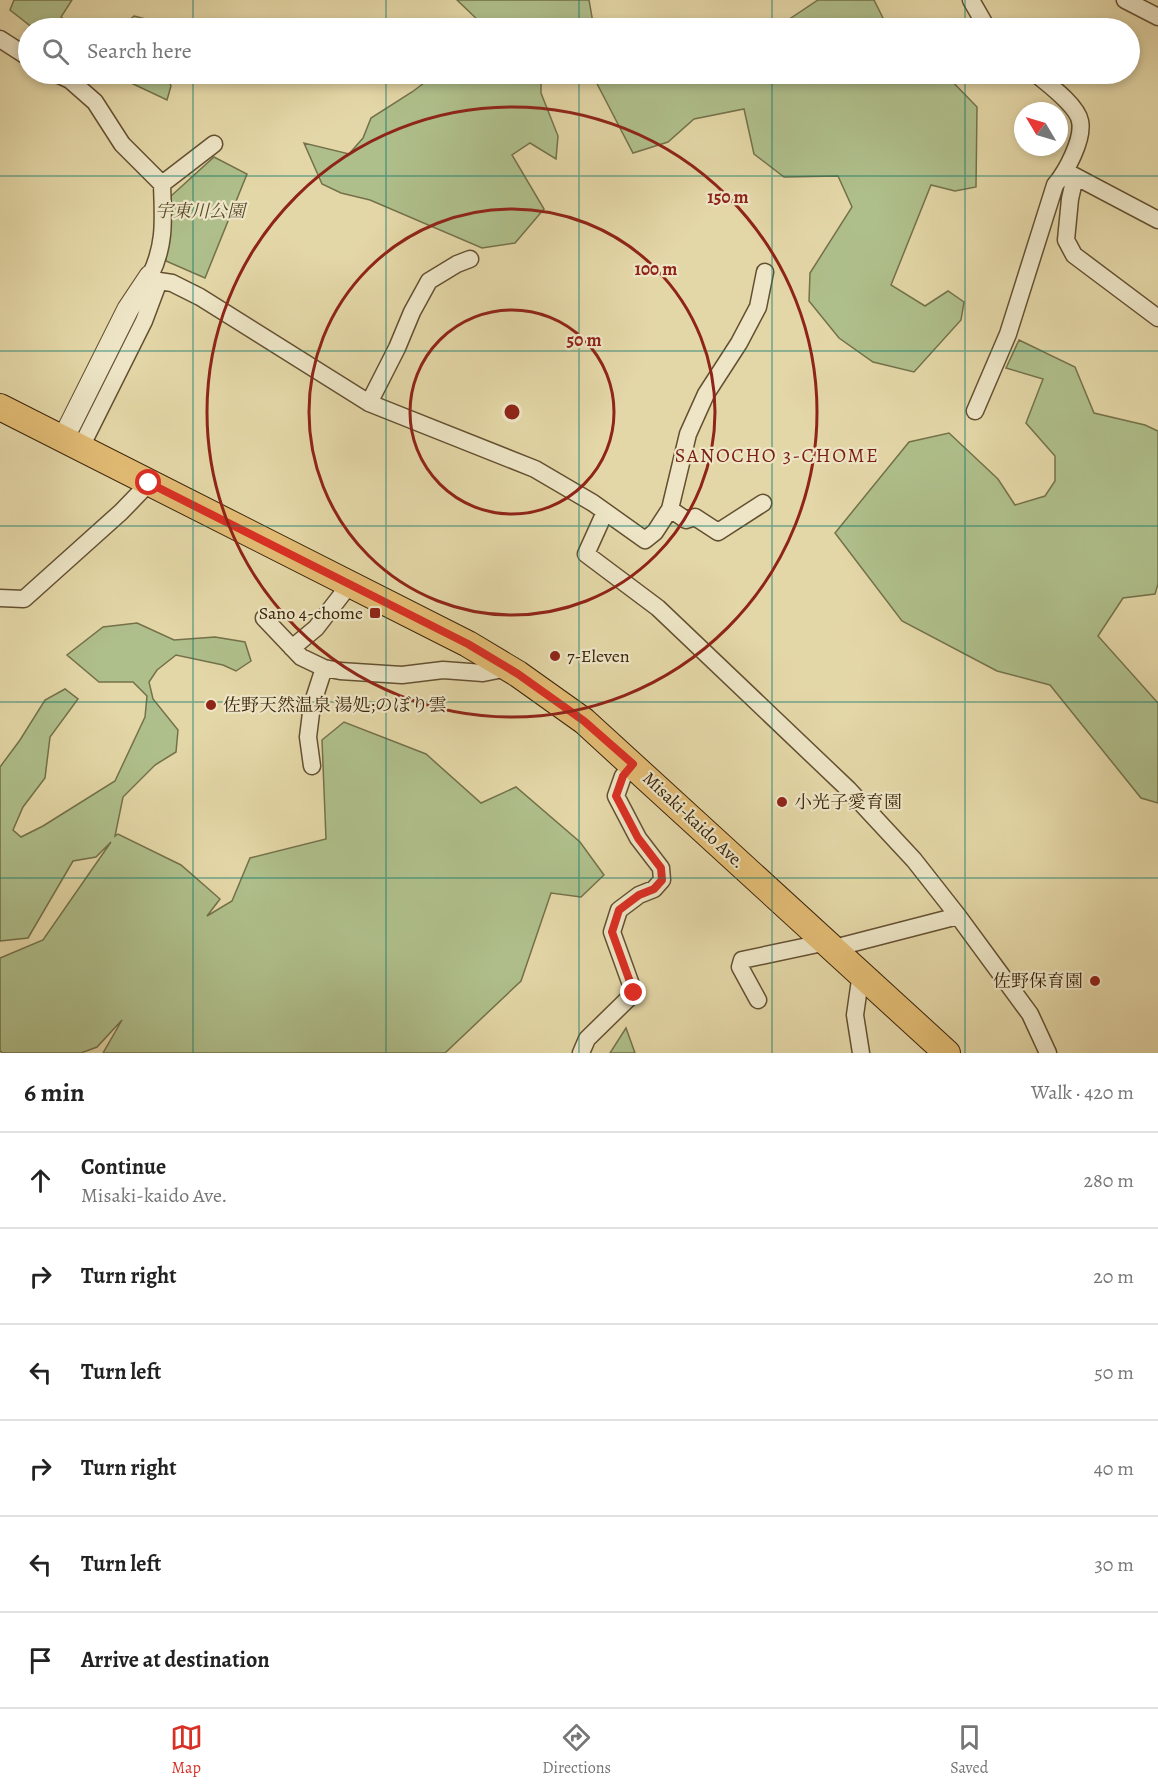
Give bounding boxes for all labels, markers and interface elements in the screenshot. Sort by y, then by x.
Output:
search box [18,18,1140,84]
icon: search [39,35,72,68]
text: Search here [87,36,192,66]
north arrow [1014,102,1068,156]
text: 150 m [707,185,749,209]
park label: 宇東川公園 [155,199,248,223]
text: 100 m [635,257,677,281]
text: 50 m [567,328,601,352]
centre of rings [502,402,522,422]
district label: SANOCHO 3-CHOME [675,442,879,469]
route start [135,469,161,495]
place label: Sano 4-chome [259,601,363,625]
marker: Sano 4-chome [368,606,382,620]
place label: 7-Eleven [567,644,630,668]
marker: 7-Eleven [548,649,562,663]
place label: 佐野天然温泉 湯処;のぼり雲 [223,693,447,717]
marker: 佐野天然温泉 湯処;のぼり雲 [204,698,218,712]
street label: Misaki-kaido Ave. [638,766,750,874]
place label: 小光子愛育園 [794,790,902,814]
marker: 小光子愛育園 [775,795,789,809]
place label: 佐野保育園 [993,969,1083,993]
marker: 佐野保育園 [1088,974,1102,988]
route end [620,979,646,1005]
text: 6 min [24,1075,85,1110]
text: Walk · 420 m [1031,1079,1134,1106]
text: Continue [81,1152,166,1182]
icon: ahead [24,1164,57,1197]
text: 280 m [1084,1167,1134,1194]
text: Misaki-kaido Ave. [81,1182,227,1209]
icon: right [24,1260,57,1293]
text: Turn right [81,1261,177,1291]
text: 20 m [1093,1263,1134,1290]
icon: left [24,1356,57,1389]
text: Turn left [81,1357,161,1387]
text: 50 m [1094,1359,1134,1386]
icon: right [24,1452,57,1485]
text: Turn right [81,1453,177,1483]
text: 40 m [1094,1455,1134,1482]
icon: left [24,1548,57,1581]
text: Turn left [81,1549,161,1579]
text: 30 m [1094,1551,1134,1578]
icon: arrive [24,1644,57,1677]
text: Arrive at destination [81,1645,270,1675]
tab: Map [170,1721,203,1779]
tab: Directions [542,1721,611,1779]
tab: Saved [950,1721,988,1779]

